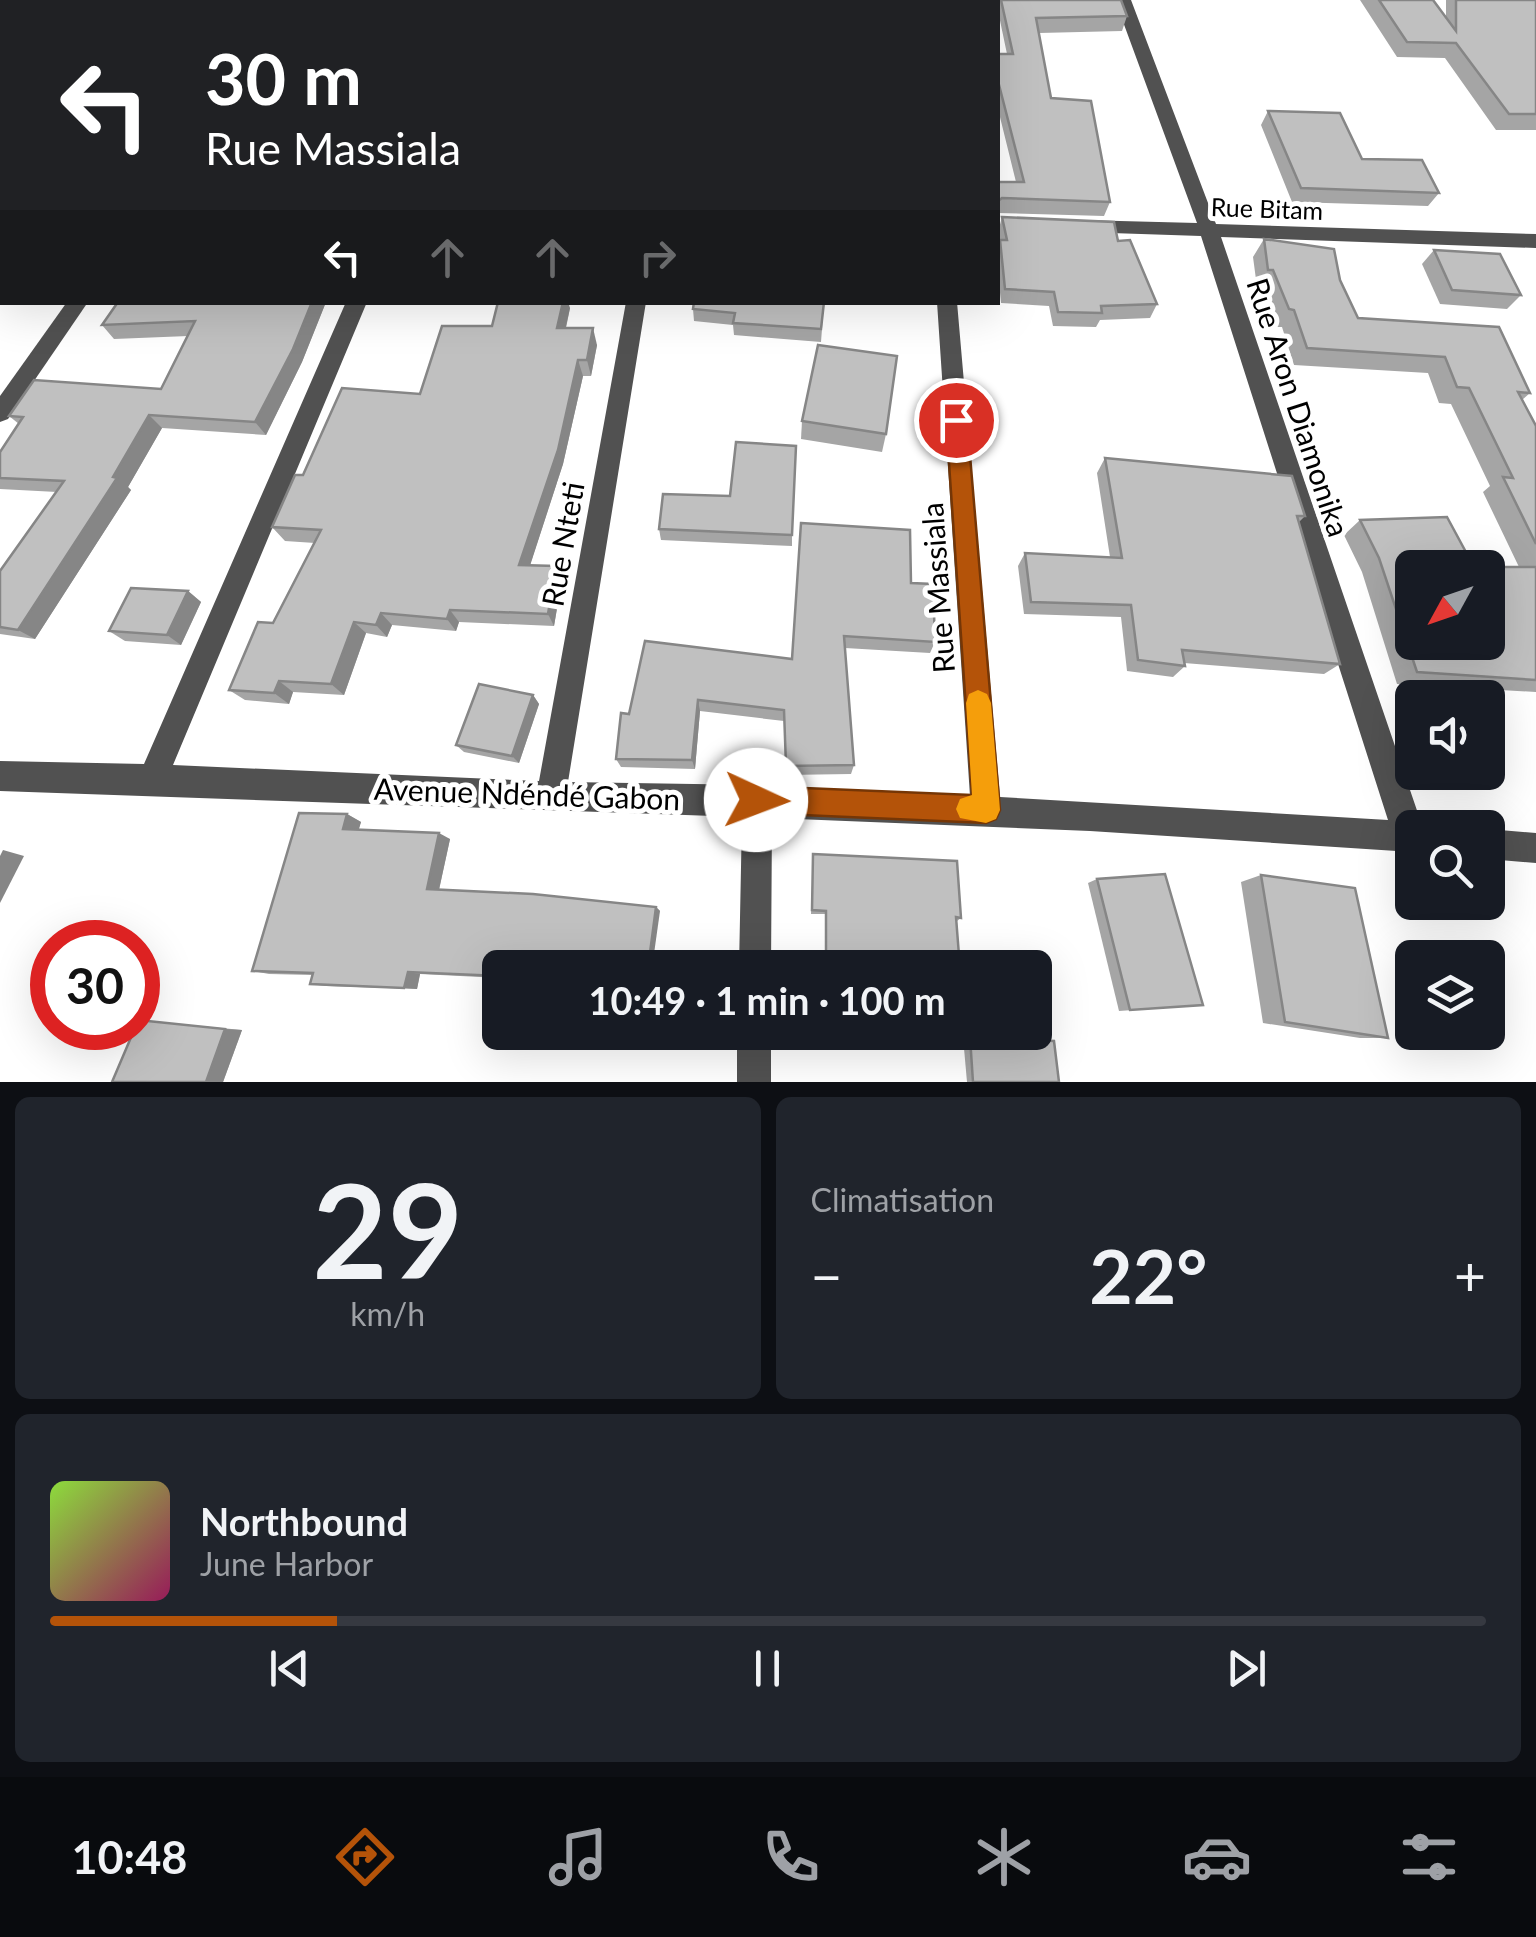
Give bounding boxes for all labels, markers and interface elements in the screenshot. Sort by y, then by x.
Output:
text: 30 m [205,36,362,120]
icon: left [40,40,170,170]
text: Rue Massiala [205,121,461,175]
street label: Rue Bitam [1210,191,1324,225]
icon: left [315,230,370,285]
icon: ahead [420,230,475,285]
icon: ahead [525,230,580,285]
icon: right [630,230,685,285]
street label: Rue Aron Diamonika [1240,273,1358,541]
pin [914,378,999,463]
icon: arrive [929,393,984,448]
street label: Rue Nteti [533,479,591,609]
street label: Rue Massiala [913,502,961,674]
north arrow [1395,550,1505,660]
map controls [1395,550,1505,1050]
button: sound [1395,680,1505,790]
position arrow [704,748,808,852]
street label: Avenue Ndéndé Gabon [373,770,681,816]
button: search [1395,810,1505,920]
speed limit sign: 30 [30,920,160,1050]
button: layers [1395,940,1505,1050]
text: 10:49 · 1 min · 100 m [588,977,946,1023]
text: 29 [312,1151,463,1307]
text: Climatisation [811,1180,994,1219]
text: 22° [1089,1230,1207,1320]
text: − [811,1242,842,1308]
text: + [1454,1242,1486,1308]
text: km/h [350,1294,425,1333]
text: Northbound [200,1498,408,1544]
text: June Harbor [200,1544,373,1583]
icon: previous [262,1641,317,1696]
icon: pause [740,1641,795,1696]
icon: next [1219,1641,1274,1696]
icon: directions [330,1822,400,1892]
icon: music [543,1822,613,1892]
icon: phone [756,1822,826,1892]
icon: climate [969,1822,1039,1892]
icon: car [1182,1822,1252,1892]
icon: filters [1394,1822,1464,1892]
text: 10:48 [71,1830,187,1884]

